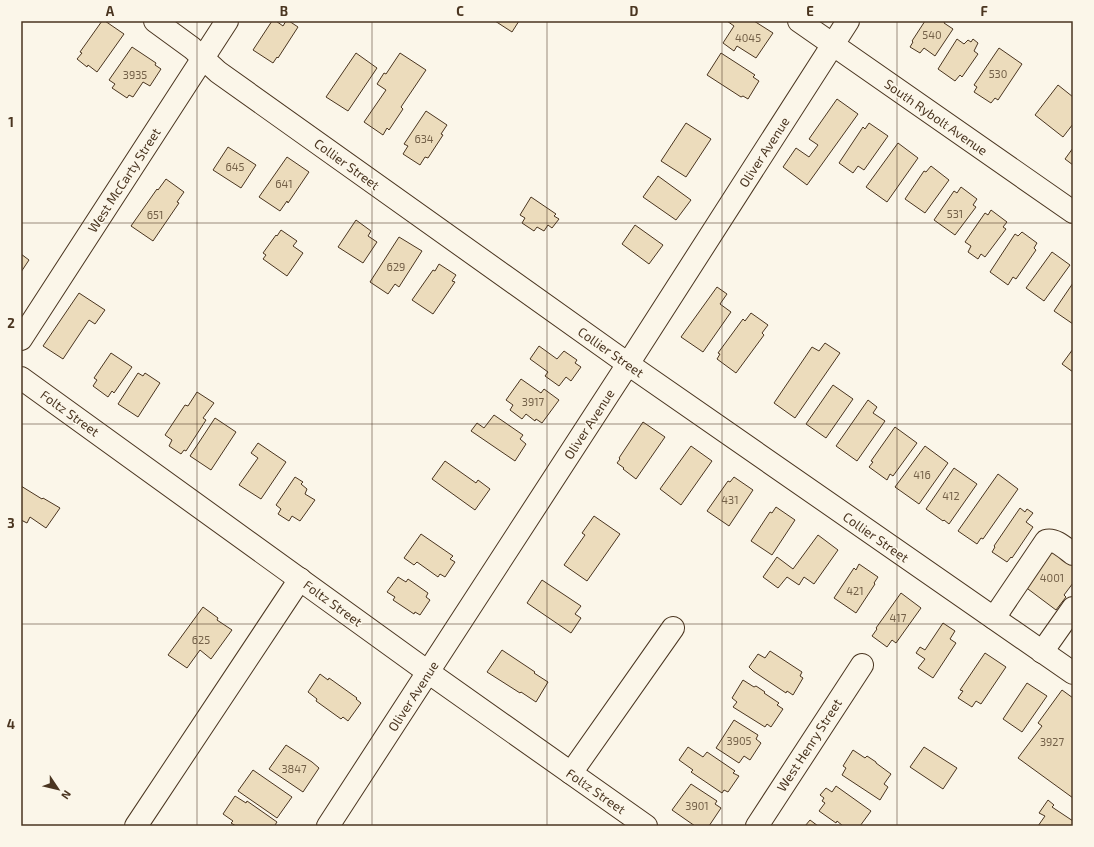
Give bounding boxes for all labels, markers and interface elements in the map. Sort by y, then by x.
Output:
text: A [106,3,115,19]
text: B [280,3,288,19]
text: C [456,3,464,19]
text: D [630,3,639,19]
text: E [806,3,814,19]
text: F [980,3,988,19]
house number: 540 [922,28,942,41]
house number: 4045 [735,31,761,44]
house number: 530 [989,67,1007,80]
house number: 3935 [123,68,147,81]
street label: South Rybolt Avenue [881,75,991,159]
text: 1 [8,114,14,130]
street label: Oliver Avenue [735,114,793,190]
street label: West McCarty Street [84,125,164,235]
house number: 634 [414,132,434,145]
street label: Collier Street [311,135,383,193]
house number: 645 [226,160,245,173]
house number: 641 [275,177,293,190]
house number: 531 [947,207,963,220]
house number: 651 [147,208,163,221]
house number: 629 [387,260,405,273]
text: 2 [7,315,15,331]
street label: Collier Street [575,323,647,381]
street label: Foltz Street [38,386,102,440]
street label: Oliver Avenue [560,386,618,462]
house number: 3917 [522,395,545,408]
house number: 416 [913,468,931,481]
house number: 412 [942,489,960,502]
house number: 431 [721,493,739,506]
street label: Collier Street [840,508,912,566]
text: 3 [7,515,15,531]
house number: 4001 [1040,571,1064,584]
street label: Foltz Street [301,576,365,630]
house number: 421 [846,584,864,597]
house number: 417 [890,611,907,624]
house number: 625 [192,633,210,646]
street label: Oliver Avenue [384,658,442,734]
street label: West Henry Street [773,695,845,794]
text: 4 [7,716,15,732]
house number: 3905 [727,734,752,747]
house number: 3927 [1040,735,1064,748]
house number: 3847 [281,762,307,775]
street label: Foltz Street [563,765,629,817]
north arrow [38,769,78,809]
text: N [59,788,74,802]
house number: 3901 [685,799,709,812]

